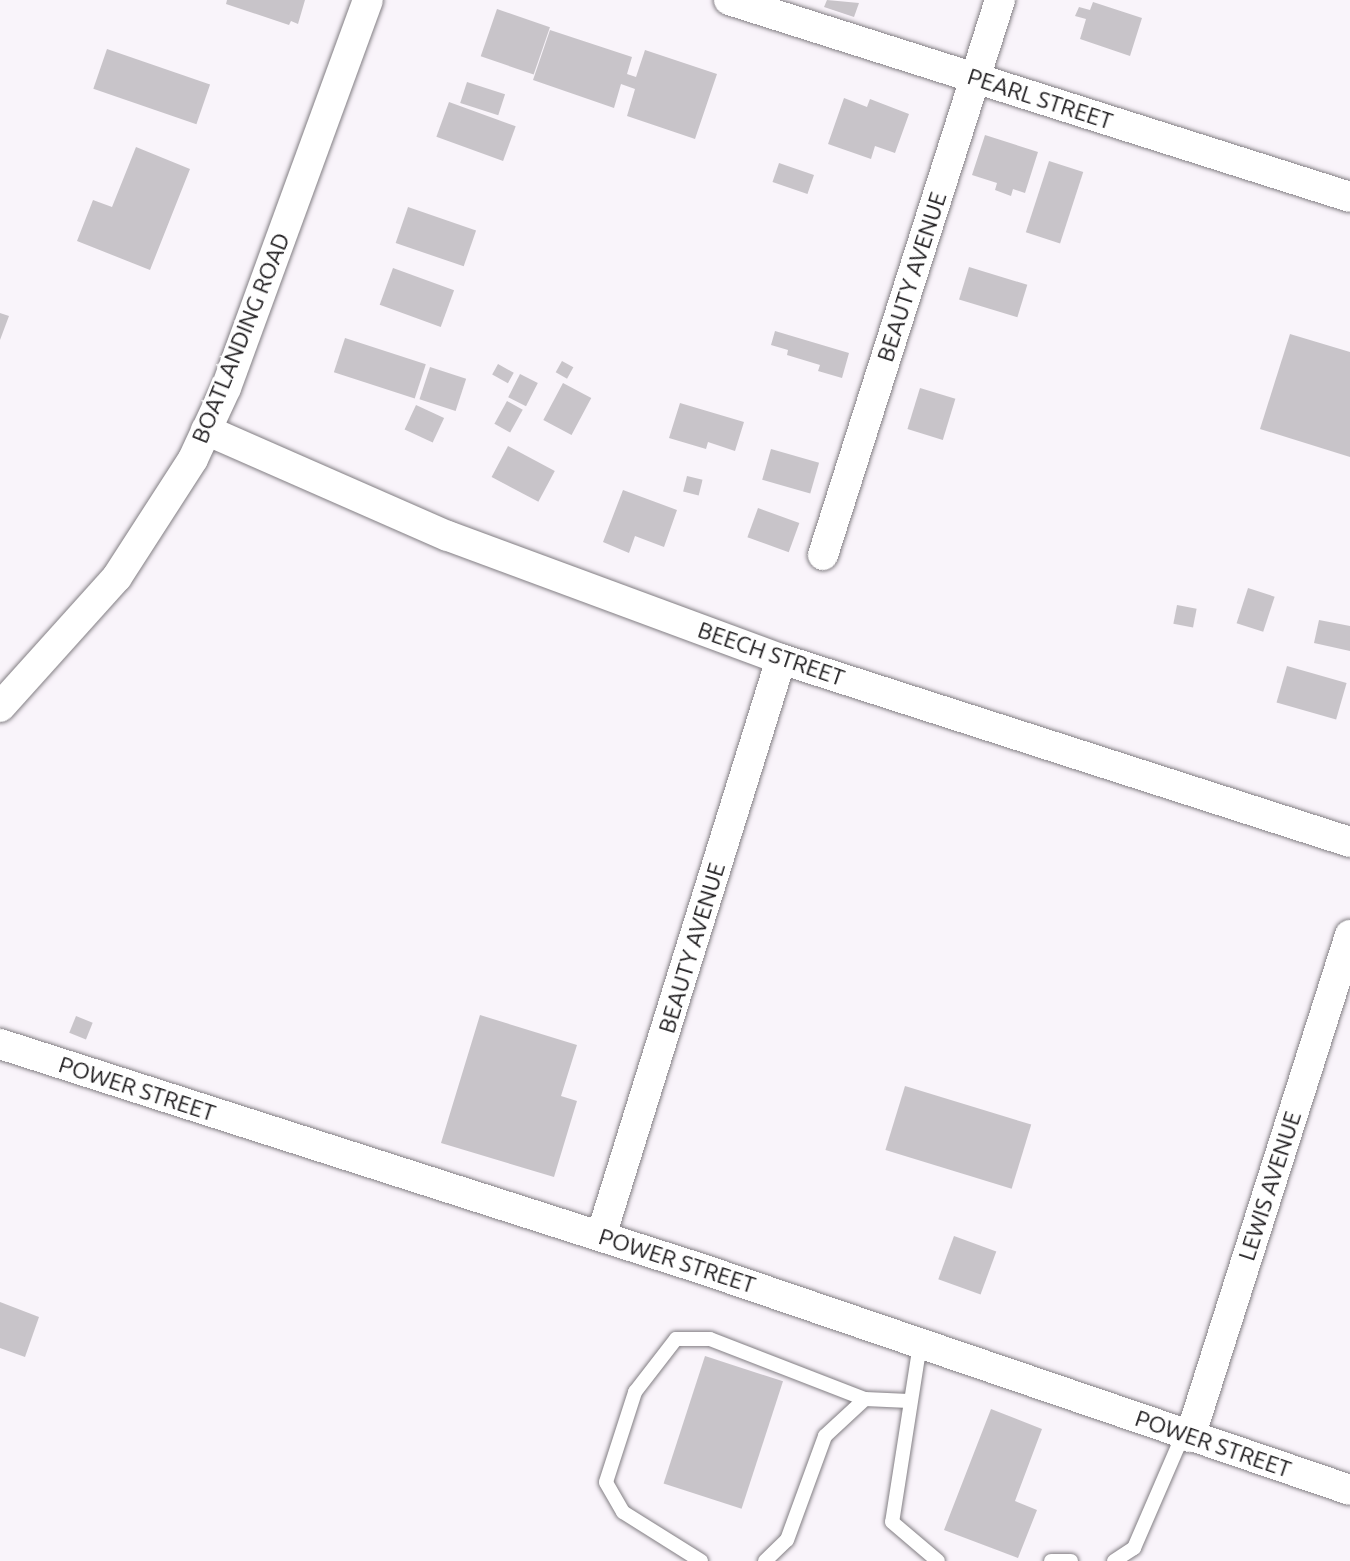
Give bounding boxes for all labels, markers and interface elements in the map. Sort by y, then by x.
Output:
street label: PEARL STREET [964,63,1116,135]
street label: BEAUTY AVENUE [872,189,952,365]
street label: BOATLANDING ROAD [186,229,296,447]
street label: BEECH STREET [694,616,848,692]
street label: BEAUTY AVENUE [653,859,731,1037]
street label: POWER STREET [55,1051,219,1127]
street label: LEWIS AVENUE [1233,1108,1307,1264]
street label: POWER STREET [595,1223,759,1299]
street label: POWER STREET [1131,1404,1295,1484]

